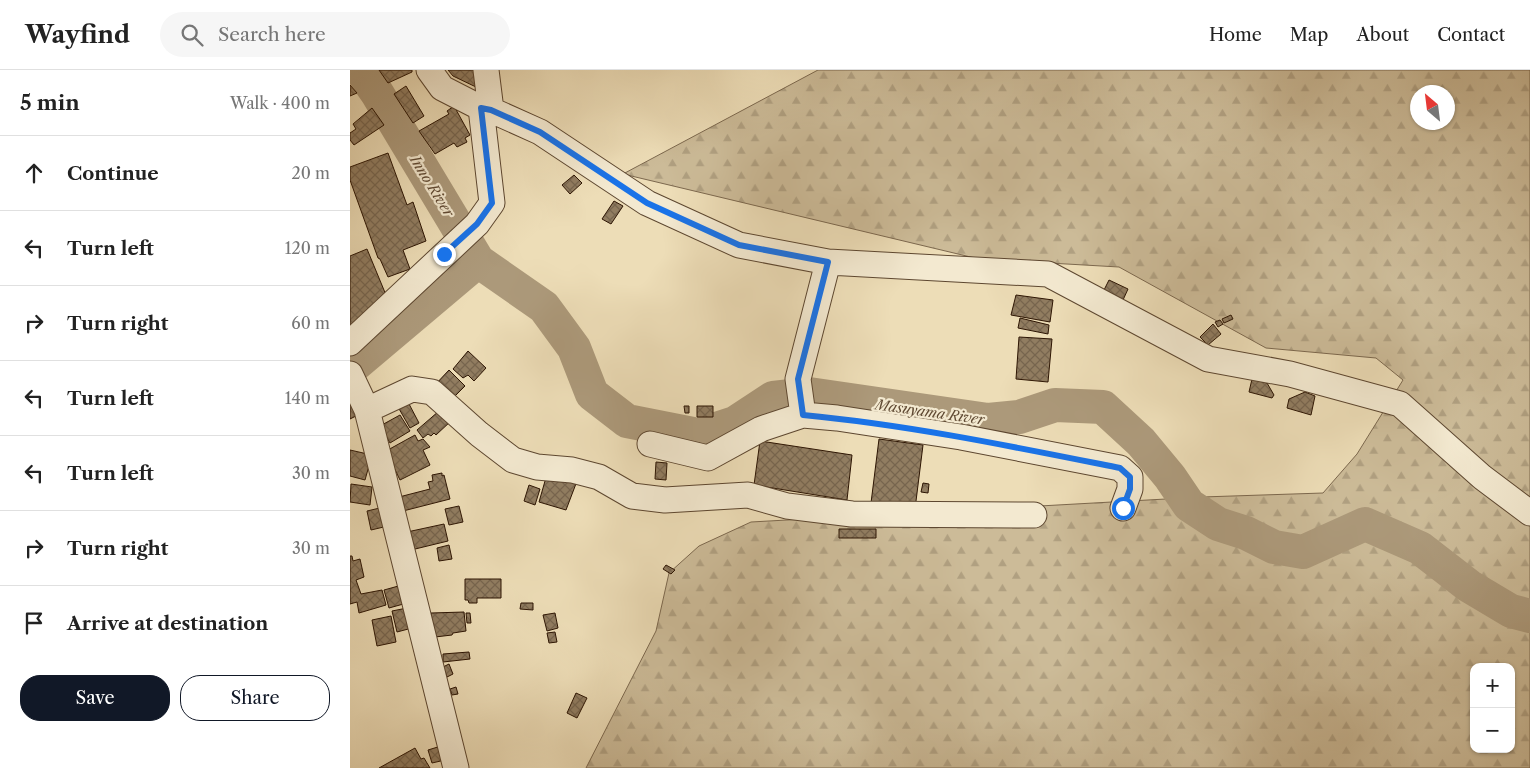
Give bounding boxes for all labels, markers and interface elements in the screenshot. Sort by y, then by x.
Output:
search box [160,12,510,57]
text: Wayfind [25,20,130,49]
icon: search [178,21,206,49]
text: Search here [218,23,326,46]
text: Home [1209,24,1262,46]
text: Map [1290,24,1328,46]
text: About [1356,24,1409,46]
text: Contact [1437,24,1505,46]
north arrow [1410,85,1455,130]
text: 5 min [20,90,80,115]
text: Walk · 400 m [230,93,330,113]
water label: Inno River [405,151,459,221]
icon: ahead [20,159,48,187]
text: Continue [67,162,159,185]
text: 20 m [291,163,330,183]
icon: left [20,234,48,262]
text: Turn left [67,237,154,260]
text: 120 m [285,238,330,258]
route end [433,243,456,266]
icon: right [20,309,48,337]
text: Turn right [67,312,168,335]
text: 60 m [291,313,330,333]
icon: left [20,384,48,412]
text: Turn left [67,387,154,410]
text: 140 m [285,388,330,408]
water label: Masuyama River [872,395,987,429]
icon: left [20,459,48,487]
text: Turn left [67,462,154,485]
text: 30 m [292,463,330,483]
route start [1112,497,1135,520]
icon: right [20,534,48,562]
text: Turn right [67,537,168,560]
text: 30 m [292,538,330,558]
icon: arrive [20,609,48,637]
text: Arrive at destination [67,612,268,635]
map controls [1470,663,1515,753]
button: + [1470,663,1515,708]
button: Save [20,675,170,721]
button: Share [180,675,330,721]
button: − [1470,708,1515,753]

